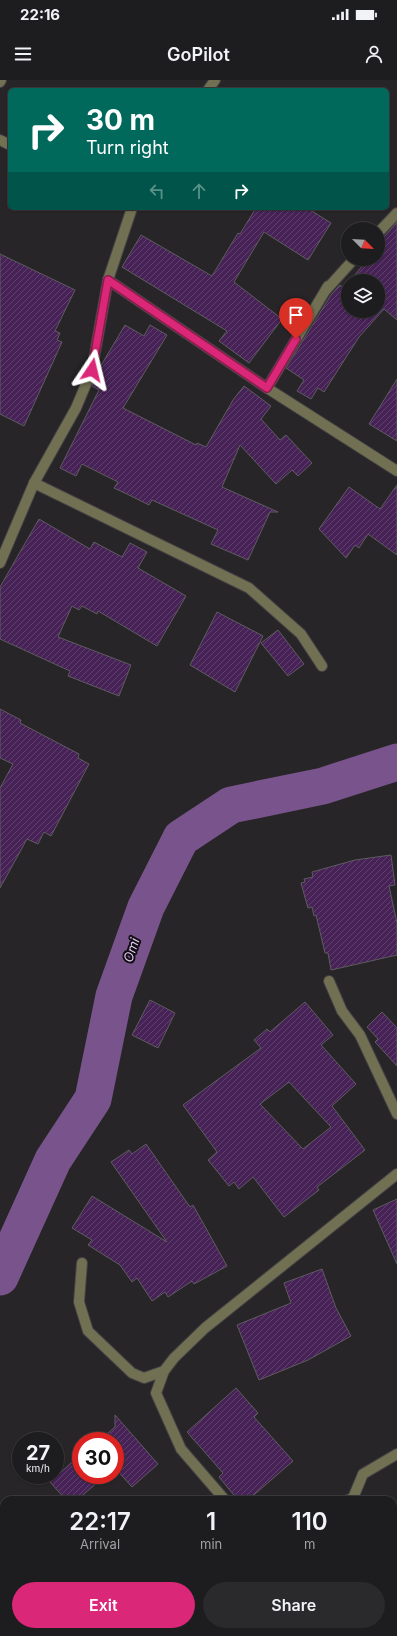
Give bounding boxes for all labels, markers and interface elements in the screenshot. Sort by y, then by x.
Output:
text: 22:16 [20,5,60,24]
icon: menu [12,43,34,65]
icon: person [363,43,385,65]
text: GoPilot [167,44,230,65]
text: 30 m [86,103,155,137]
icon: right [20,104,72,156]
text: Turn right [86,137,169,158]
icon: left [146,180,168,202]
icon: ahead [188,180,210,202]
icon: right [230,180,252,202]
north arrow [341,222,385,266]
map controls [341,222,385,318]
button: layers [341,274,385,318]
pin [279,298,313,339]
icon: arrive [285,304,307,326]
position arrow [71,349,113,391]
water label: Omi [119,935,143,964]
speed limit sign: 30 [72,1432,124,1484]
text: 27 [26,1441,50,1465]
text: km/h [26,1462,50,1474]
text: 22:17 [69,1507,131,1536]
text: 1 [206,1507,216,1536]
text: 110 [292,1507,328,1536]
text: Arrival [80,1536,120,1552]
text: min [200,1536,222,1552]
text: m [304,1536,315,1552]
button: Exit [12,1582,195,1628]
button: Share [203,1582,385,1628]

